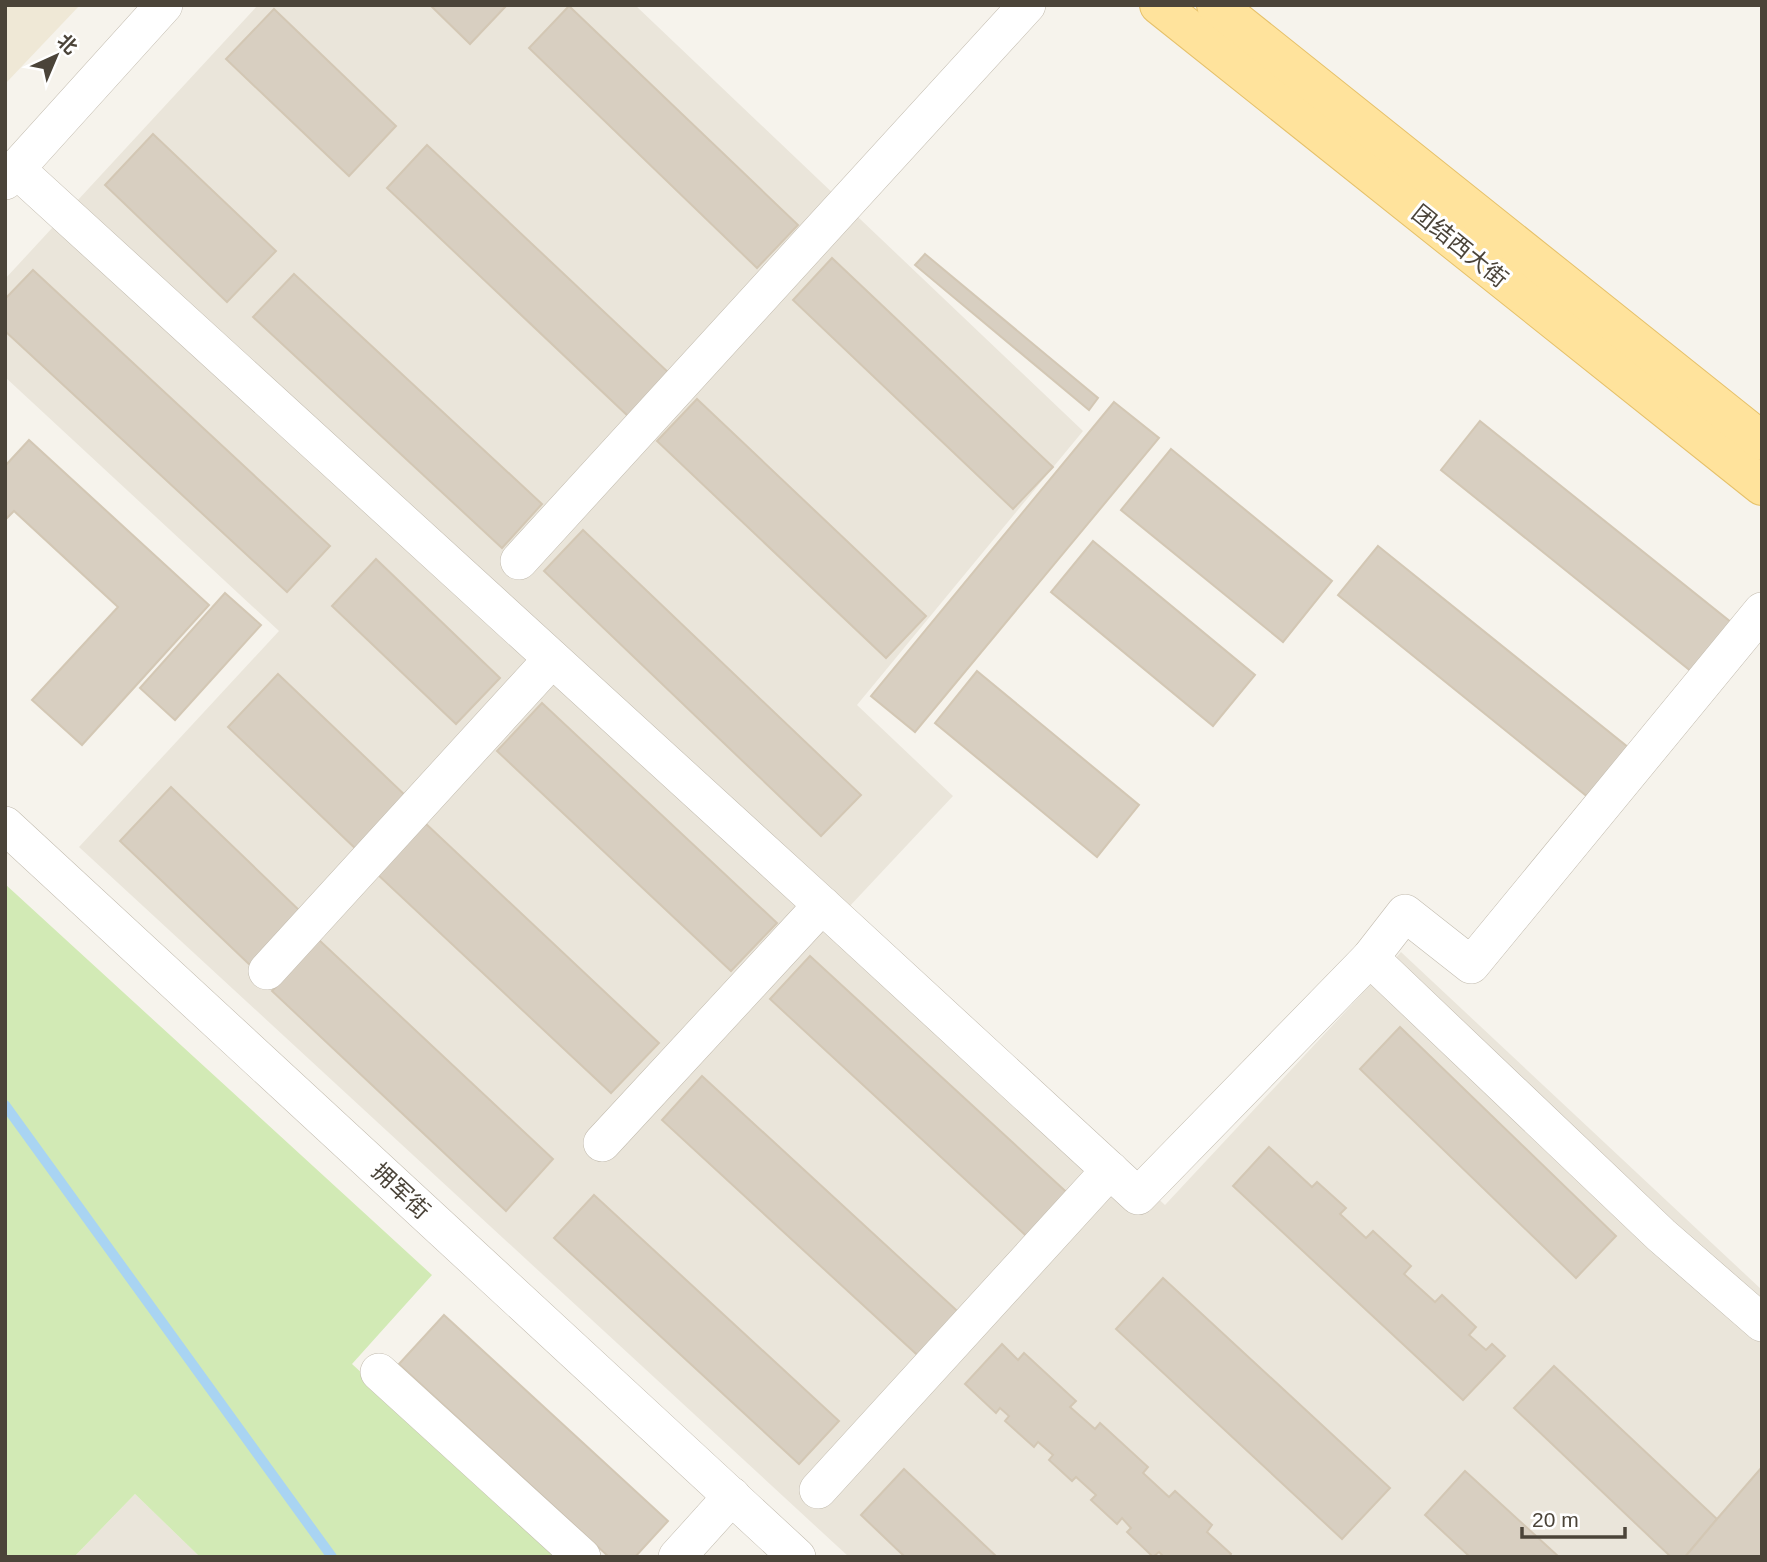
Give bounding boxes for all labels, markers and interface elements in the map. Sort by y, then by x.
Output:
north arrow [21,21,91,91]
text: 北 [53,30,82,58]
street label: 团结西大街 [1407,200,1513,292]
street label: 拥军街 [367,1158,435,1224]
scale bar [1522,1496,1625,1540]
text: 20 m [1532,1508,1579,1531]

